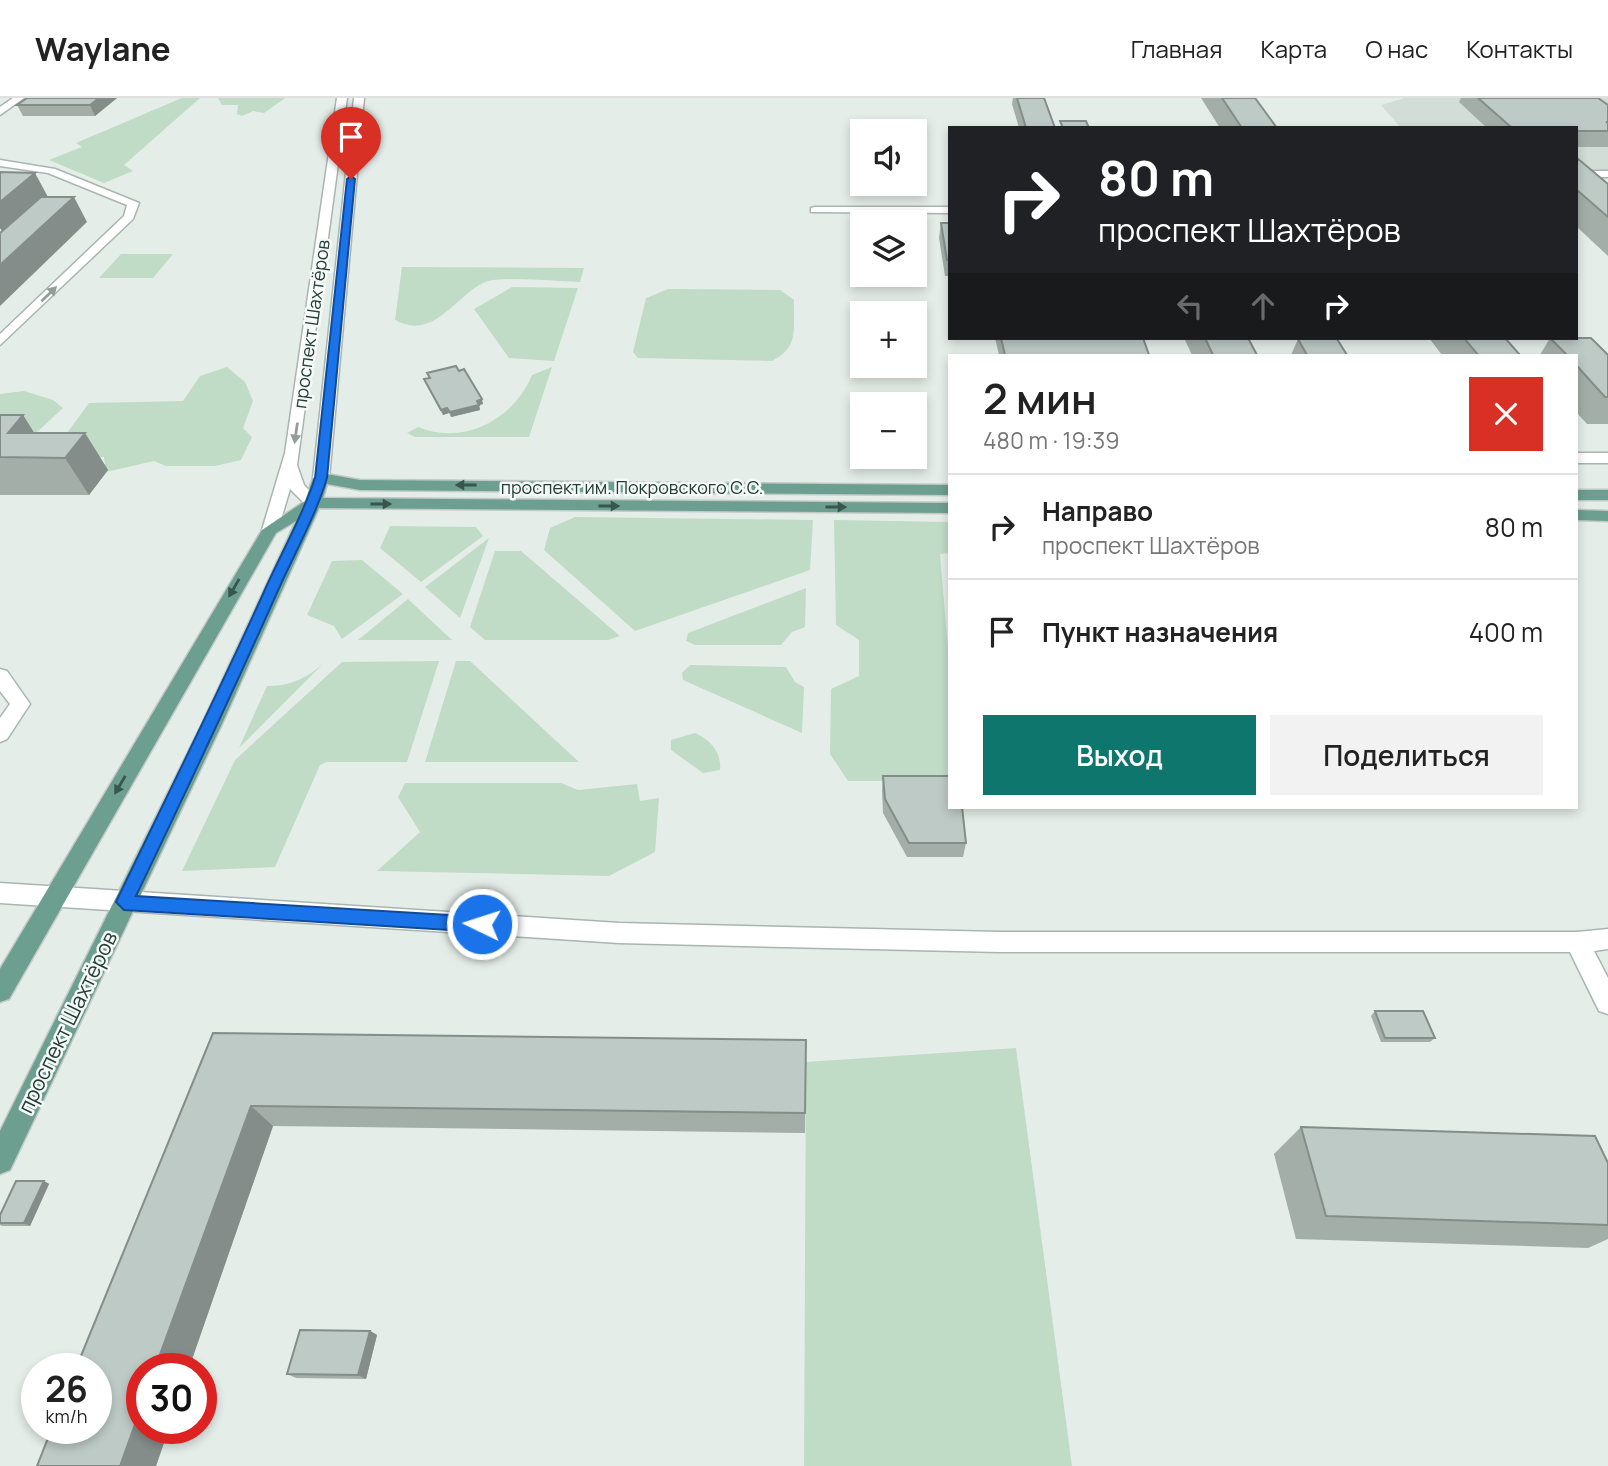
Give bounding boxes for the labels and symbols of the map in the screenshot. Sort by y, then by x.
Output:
pin [321,107,381,179]
street label: проспект Шахтёров [287,238,335,410]
one-way arrow [40,286,57,302]
one-way arrow [290,422,301,444]
street label: проспект им. Покровского С.С. [501,475,763,499]
one-way arrow [454,480,476,491]
one-way arrow [371,498,393,510]
one-way arrow [598,500,620,512]
one-way arrow [826,501,848,513]
one-way arrow [229,578,241,598]
one-way arrow [114,775,126,794]
position arrow [445,887,519,961]
street label: проспект Шахтёров [11,927,123,1117]
speed limit sign: 30 [126,1353,217,1444]

